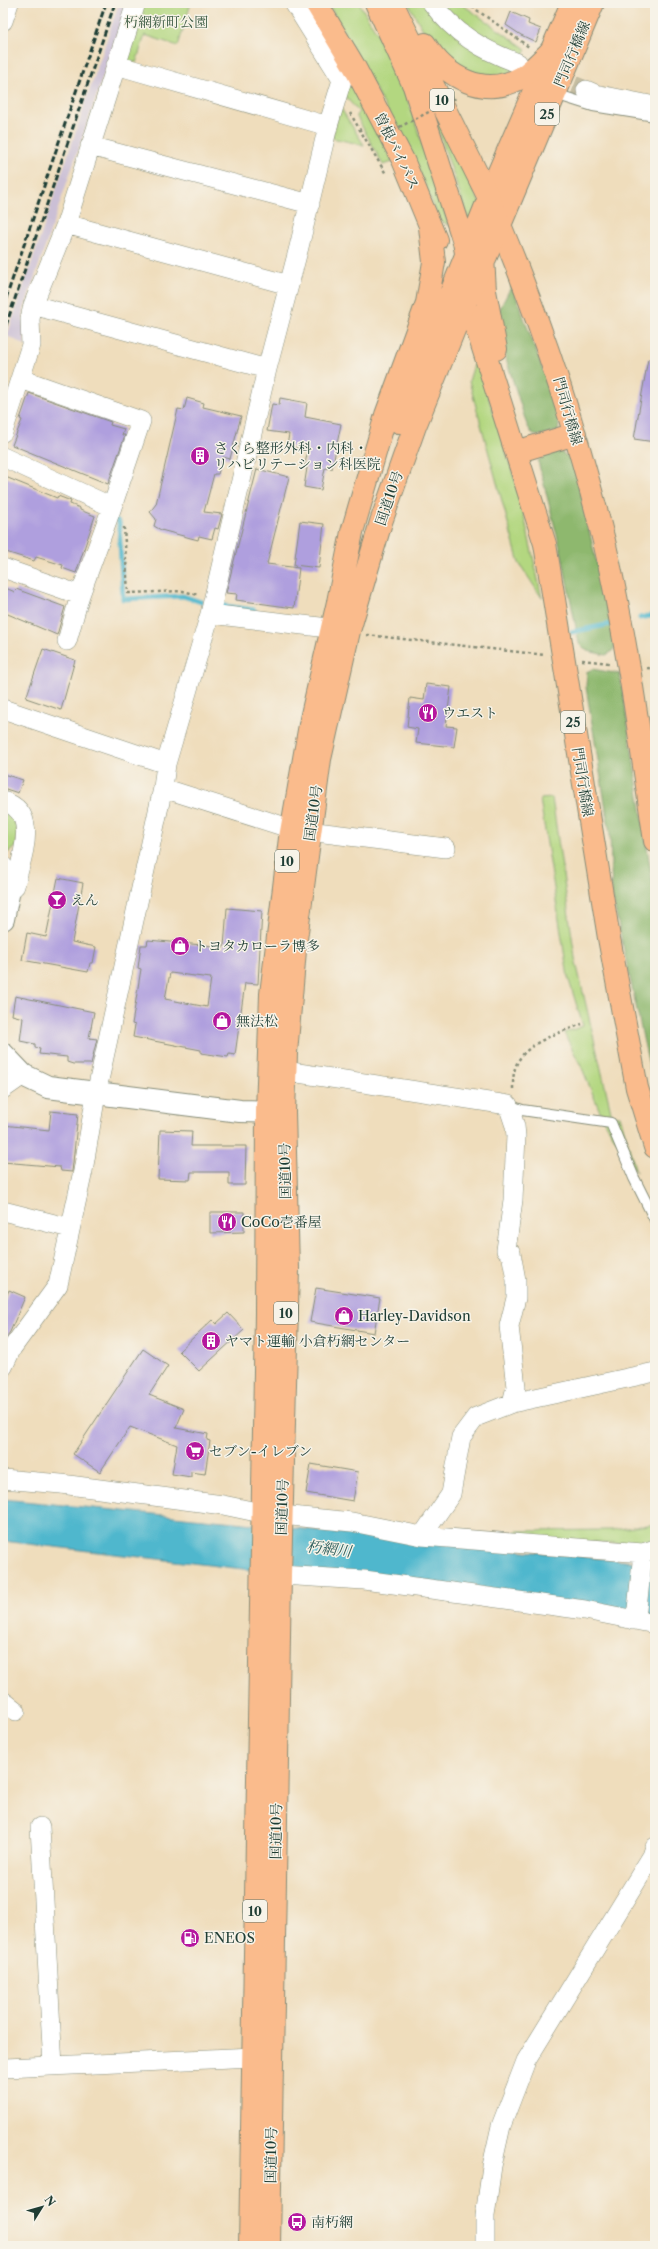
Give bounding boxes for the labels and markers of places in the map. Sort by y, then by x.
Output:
place label: さくら整形外科・内科・ リハビリテーション科医院 [214,439,381,473]
building icon: さくら整形外科・内科・ リハビリテーション科医院 [189,445,211,467]
restaurant icon: ウエスト [417,702,439,724]
place label: ウエスト [442,704,498,722]
bar icon: えん [46,889,68,911]
place label: えん [71,891,99,909]
shop icon: トヨタカローラ博多 [169,935,191,957]
place label: トヨタカローラ博多 [194,937,320,955]
shop icon: 無法松 [211,1010,233,1032]
place label: 無法松 [236,1012,278,1030]
restaurant icon: CoCo壱番屋 [216,1211,238,1233]
place label: CoCo壱番屋 [241,1213,322,1231]
shop icon: Harley-Davidson [333,1305,355,1327]
place label: Harley-Davidson [358,1307,471,1325]
building icon: ヤマト運輸 小倉朽網センター [200,1330,222,1352]
place label: ヤマト運輸 小倉朽網センター [225,1332,410,1350]
supermarket icon: セブン-イレブン [184,1440,206,1462]
place label: セブン-イレブン [209,1442,312,1460]
fuel station icon: ENEOS [179,1927,201,1949]
place label: ENEOS [204,1929,255,1947]
bus stop icon: 南朽網 [286,2211,308,2233]
place label: 南朽網 [311,2213,353,2231]

